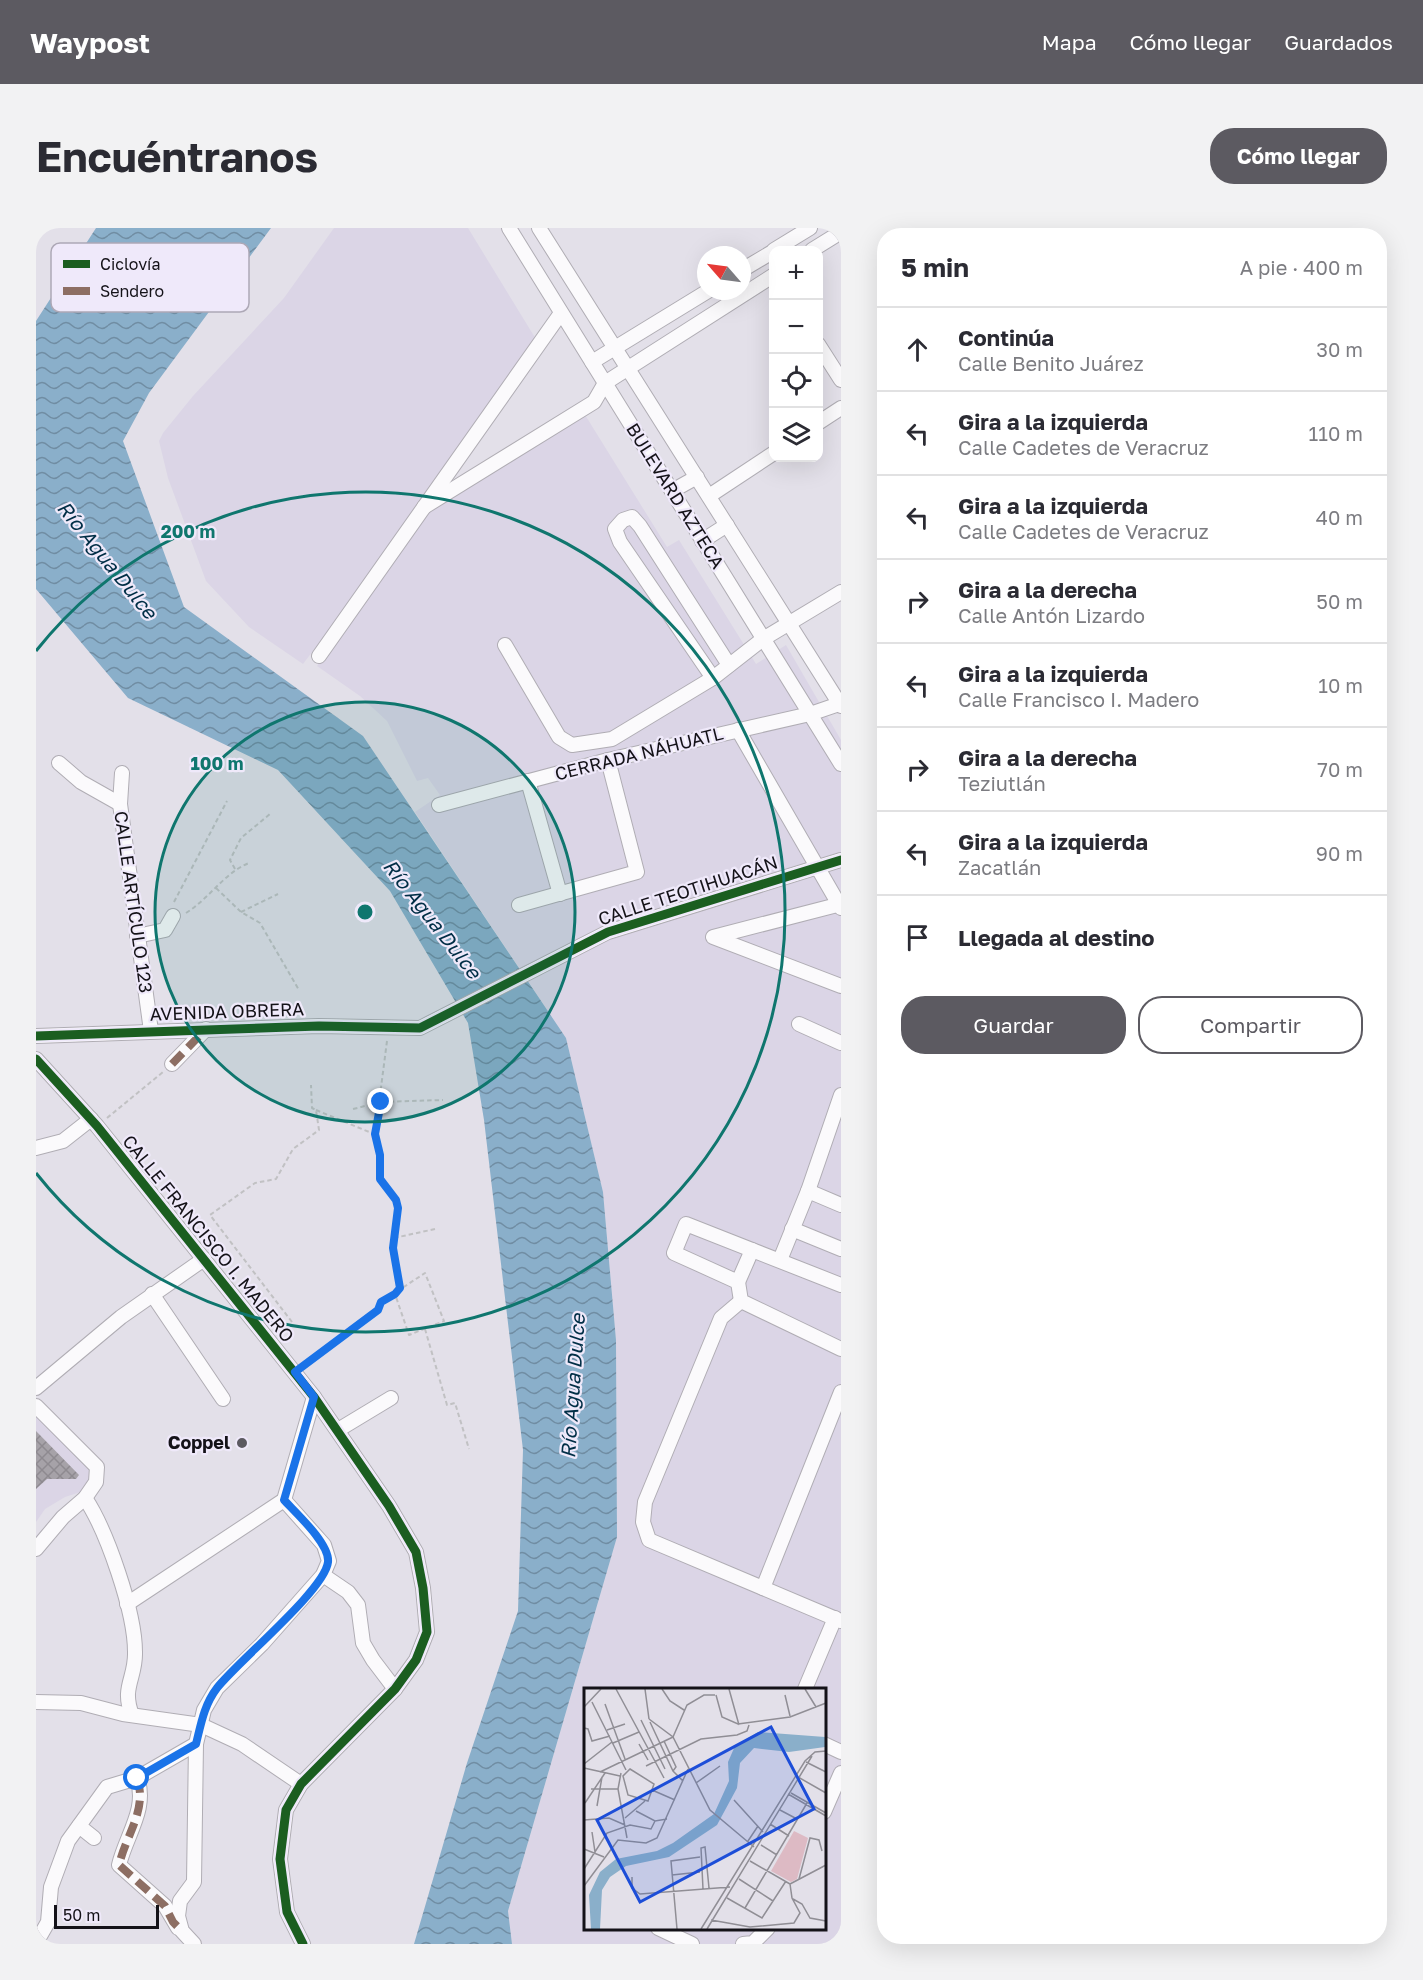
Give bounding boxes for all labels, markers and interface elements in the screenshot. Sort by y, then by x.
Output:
text: Waypost [30,26,150,59]
text: Mapa [1042,29,1097,55]
text: Cómo llegar [1130,29,1251,55]
text: Guardados [1284,29,1393,55]
button: Cómo llegar [1210,128,1387,184]
text: Encuéntranos [36,131,318,181]
legend [51,243,249,312]
north arrow [697,246,751,300]
map controls [769,246,823,462]
button: + [769,246,823,300]
text: 5 min [901,252,969,283]
text: Ciclovía [100,254,160,274]
text: A pie · 400 m [1240,255,1363,279]
text: Sendero [100,281,164,301]
button: − [769,300,823,354]
text: Continúa [958,324,1054,351]
icon: ahead [901,333,934,366]
text: 30 m [1316,337,1363,361]
text: Calle Benito Juárez [958,351,1144,375]
button: locate [769,354,823,408]
button: layers [769,408,823,462]
text: Gira a la izquierda [958,408,1148,435]
icon: left [901,417,934,450]
street label: BULEVARD AZTECA [622,419,730,572]
text: 110 m [1309,421,1363,445]
text: Calle Cadetes de Veracruz [958,435,1209,459]
text: Gira a la izquierda [958,492,1148,519]
water label: Río Agua Dulce [52,496,163,625]
icon: left [901,501,934,534]
text: 40 m [1316,505,1363,529]
text: Calle Cadetes de Veracruz [958,519,1209,543]
text: 200 m [161,520,215,542]
text: Gira a la derecha [958,576,1137,603]
icon: right [901,585,934,618]
text: 50 m [1316,589,1363,613]
text: Calle Antón Lizardo [958,603,1145,627]
text: Gira a la izquierda [958,660,1148,687]
icon: left [901,669,934,702]
text: 10 m [1318,673,1363,697]
text: Calle Francisco I. Madero [958,687,1199,711]
street label: CERRADA NÁHUATL [552,721,725,785]
text: Gira a la derecha [958,744,1137,771]
text: 100 m [191,752,243,774]
icon: right [901,753,934,786]
text: 70 m [1317,757,1363,781]
text: Teziutlán [958,771,1046,795]
street label: CALLE ARTÍCULO 123 [110,810,158,994]
text: Gira a la izquierda [958,828,1148,855]
icon: left [901,837,934,870]
text: 90 m [1316,841,1363,865]
street label: CALLE TEOTIHUACÁN [595,851,780,929]
water label: Río Agua Dulce [378,854,488,984]
text: Zacatlán [958,855,1041,879]
centre of rings [355,902,375,922]
icon: arrive [901,921,934,954]
text: Llegada al destino [958,924,1155,951]
button: Guardar [901,996,1126,1054]
button: Compartir [1138,996,1363,1054]
street label: AVENIDA OBRERA [149,997,305,1025]
route end [367,1088,393,1114]
street label: CALLE FRANCISCO I. MADERO [118,1130,299,1346]
water label: Río Agua Dulce [555,1312,590,1459]
place label: Coppel [168,1431,230,1453]
marker: Coppel [235,1436,249,1450]
inset map [584,1688,826,1929]
route start [123,1764,149,1790]
scale bar [54,1902,159,1930]
text: 50 m [63,1905,100,1925]

